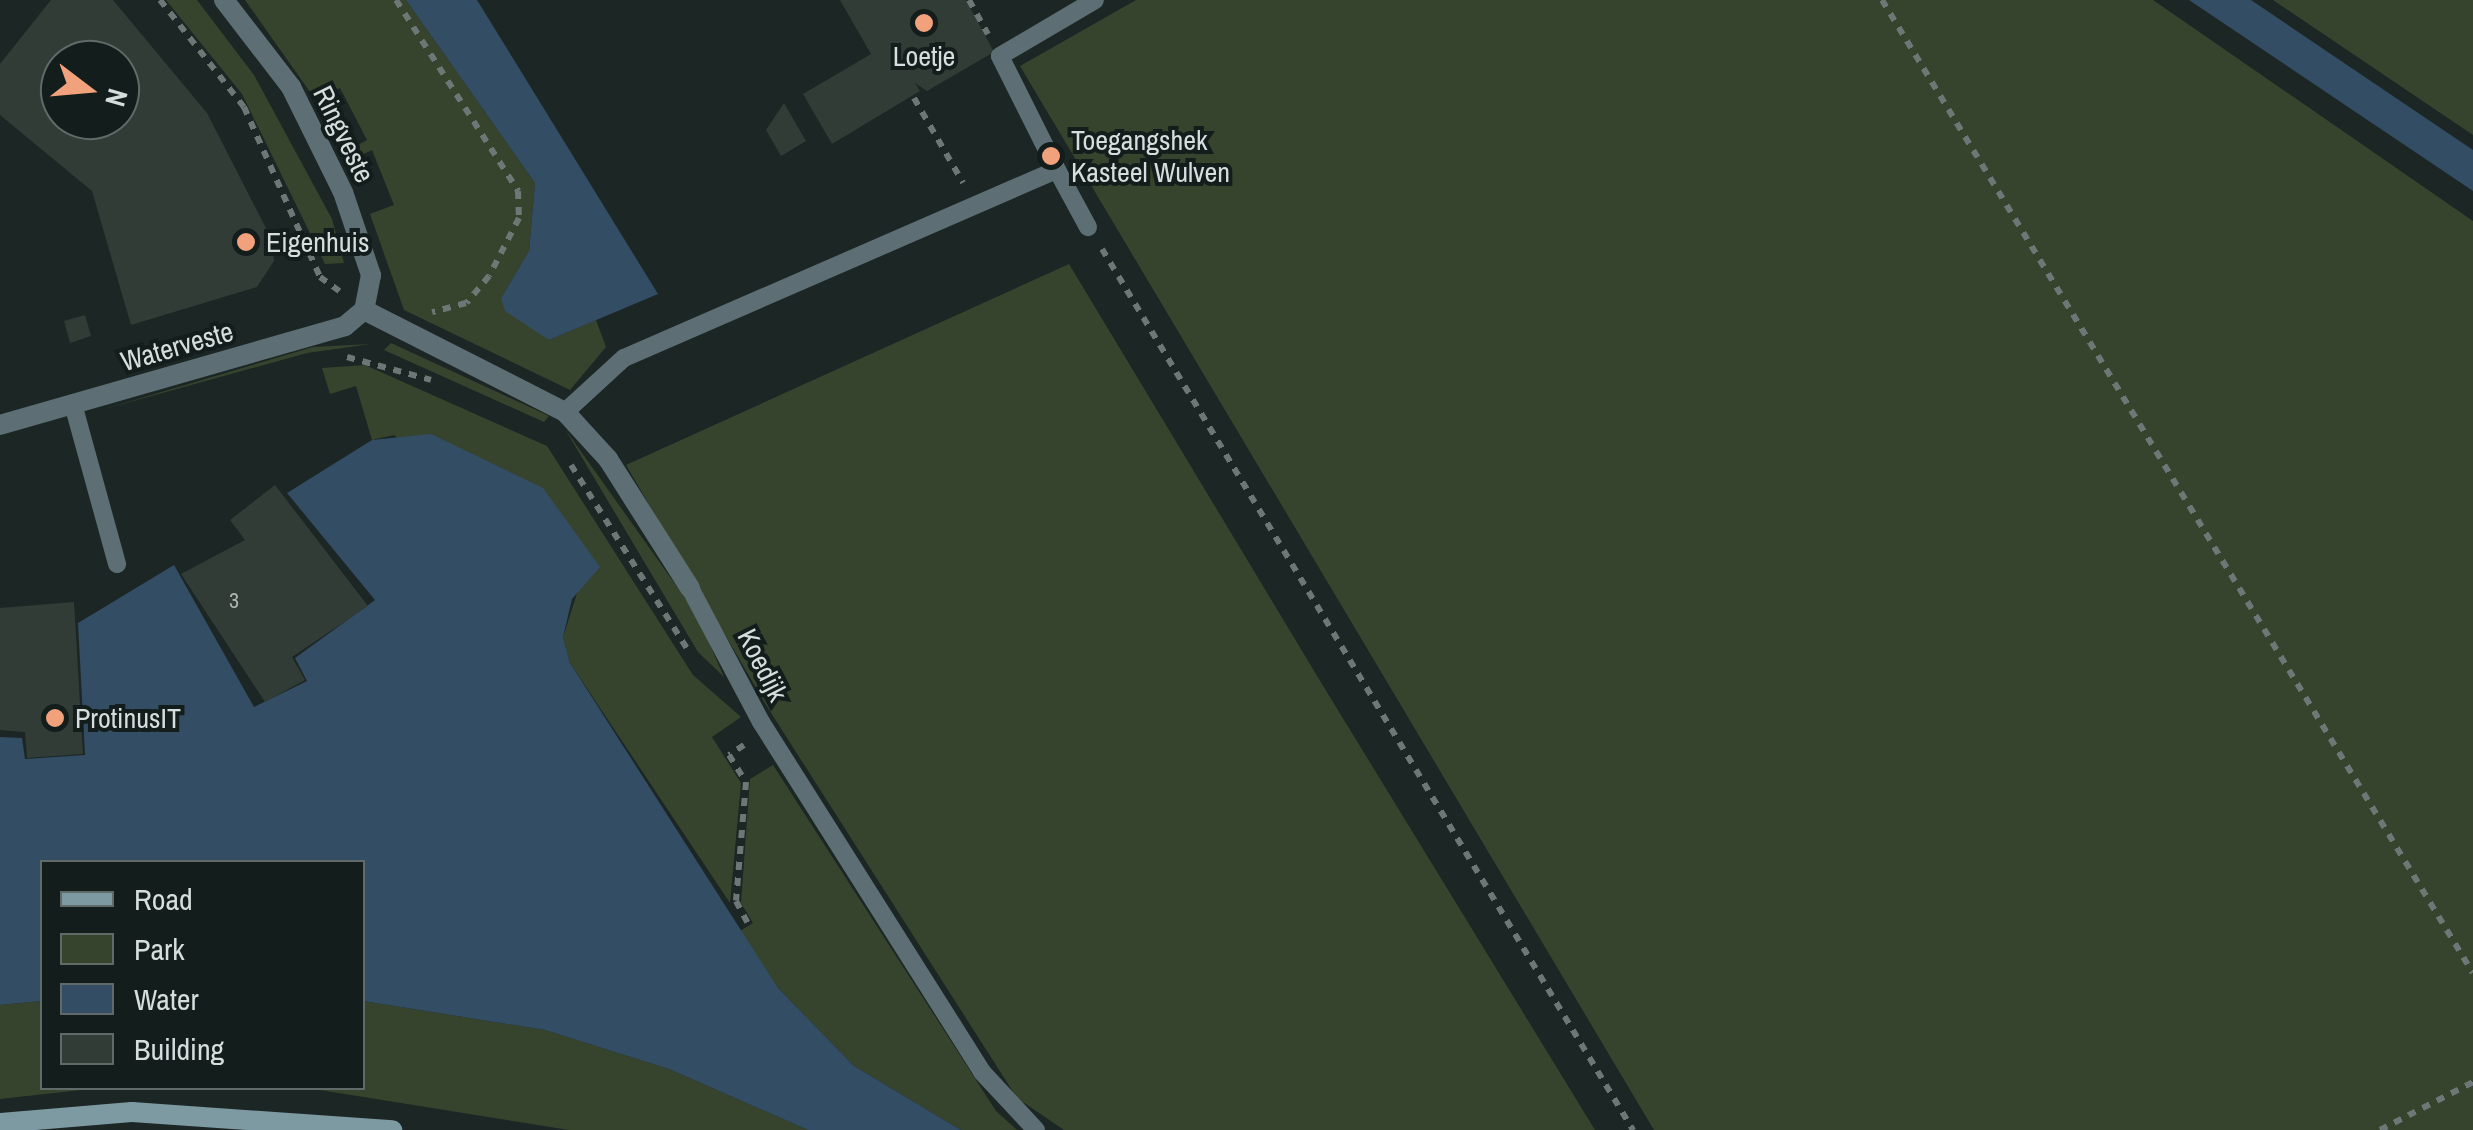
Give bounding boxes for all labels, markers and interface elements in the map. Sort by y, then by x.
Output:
marker: Loetje [913,12,935,34]
place label: Loetje [893,39,955,73]
north arrow [40,40,140,140]
street label: Ringveste [306,80,382,188]
text: N [96,85,137,111]
place label: Toegangshek Kasteel Wulven [1071,123,1230,189]
marker: Toegangshek Kasteel Wulven [1040,145,1062,167]
place label: Eigenhuis [266,225,369,259]
marker: Eigenhuis [235,231,257,253]
street label: Waterveste [117,314,237,378]
house number: 3 [229,588,239,614]
street label: Koedijk [731,623,795,707]
place label: ProtinusIT [75,701,181,735]
marker: ProtinusIT [44,707,66,729]
legend [40,860,365,1090]
text: Road [134,879,193,919]
text: Park [134,929,185,969]
text: Water [134,979,199,1019]
text: Building [134,1029,224,1069]

